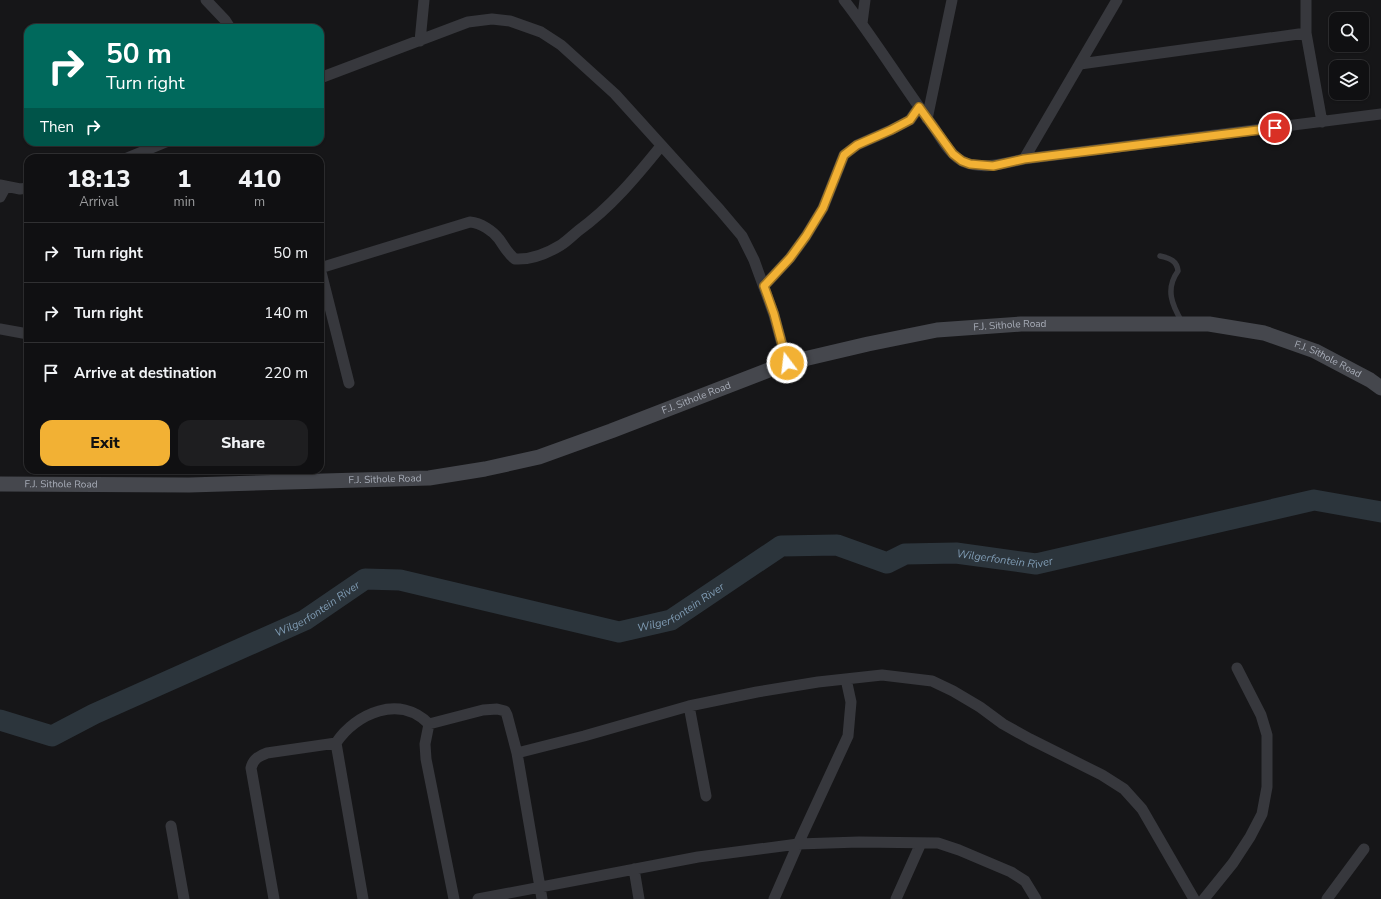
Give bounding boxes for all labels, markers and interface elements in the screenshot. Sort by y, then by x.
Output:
map controls [1329,12,1369,100]
button: search [1329,12,1369,52]
text: 50 m [106,35,172,73]
icon: right [40,40,92,92]
button: layers [1329,60,1369,100]
text: Turn right [106,71,185,95]
pin [1258,111,1292,145]
icon: right [82,116,104,138]
text: Then [40,117,74,137]
icon: arrive [1264,117,1286,139]
text: 18:13 [67,163,131,195]
text: 1 [177,163,192,195]
text: 410 [238,163,281,195]
text: Arrival [79,193,118,211]
text: min [174,193,195,211]
text: m [254,193,265,211]
icon: right [40,242,62,264]
text: Turn right [74,243,143,263]
text: 50 m [273,243,308,263]
icon: right [40,302,62,324]
text: Turn right [74,303,143,323]
text: 140 m [264,303,308,323]
street label: F.J. Sithole Road [973,317,1047,334]
street label: F.J. Sithole Road [1292,337,1364,381]
position arrow [766,342,808,384]
icon: arrive [40,362,62,384]
text: Arrive at destination [74,363,217,383]
text: 220 m [264,363,308,383]
street label: F.J. Sithole Road [660,378,733,418]
button: Exit [40,420,170,466]
button: Share [178,420,308,466]
street label: F.J. Sithole Road [348,471,422,487]
street label: F.J. Sithole Road [24,477,98,492]
water label: Wilgerfontein River [956,546,1055,572]
water label: Wilgerfontein River [272,577,363,640]
water label: Wilgerfontein River [636,578,728,635]

